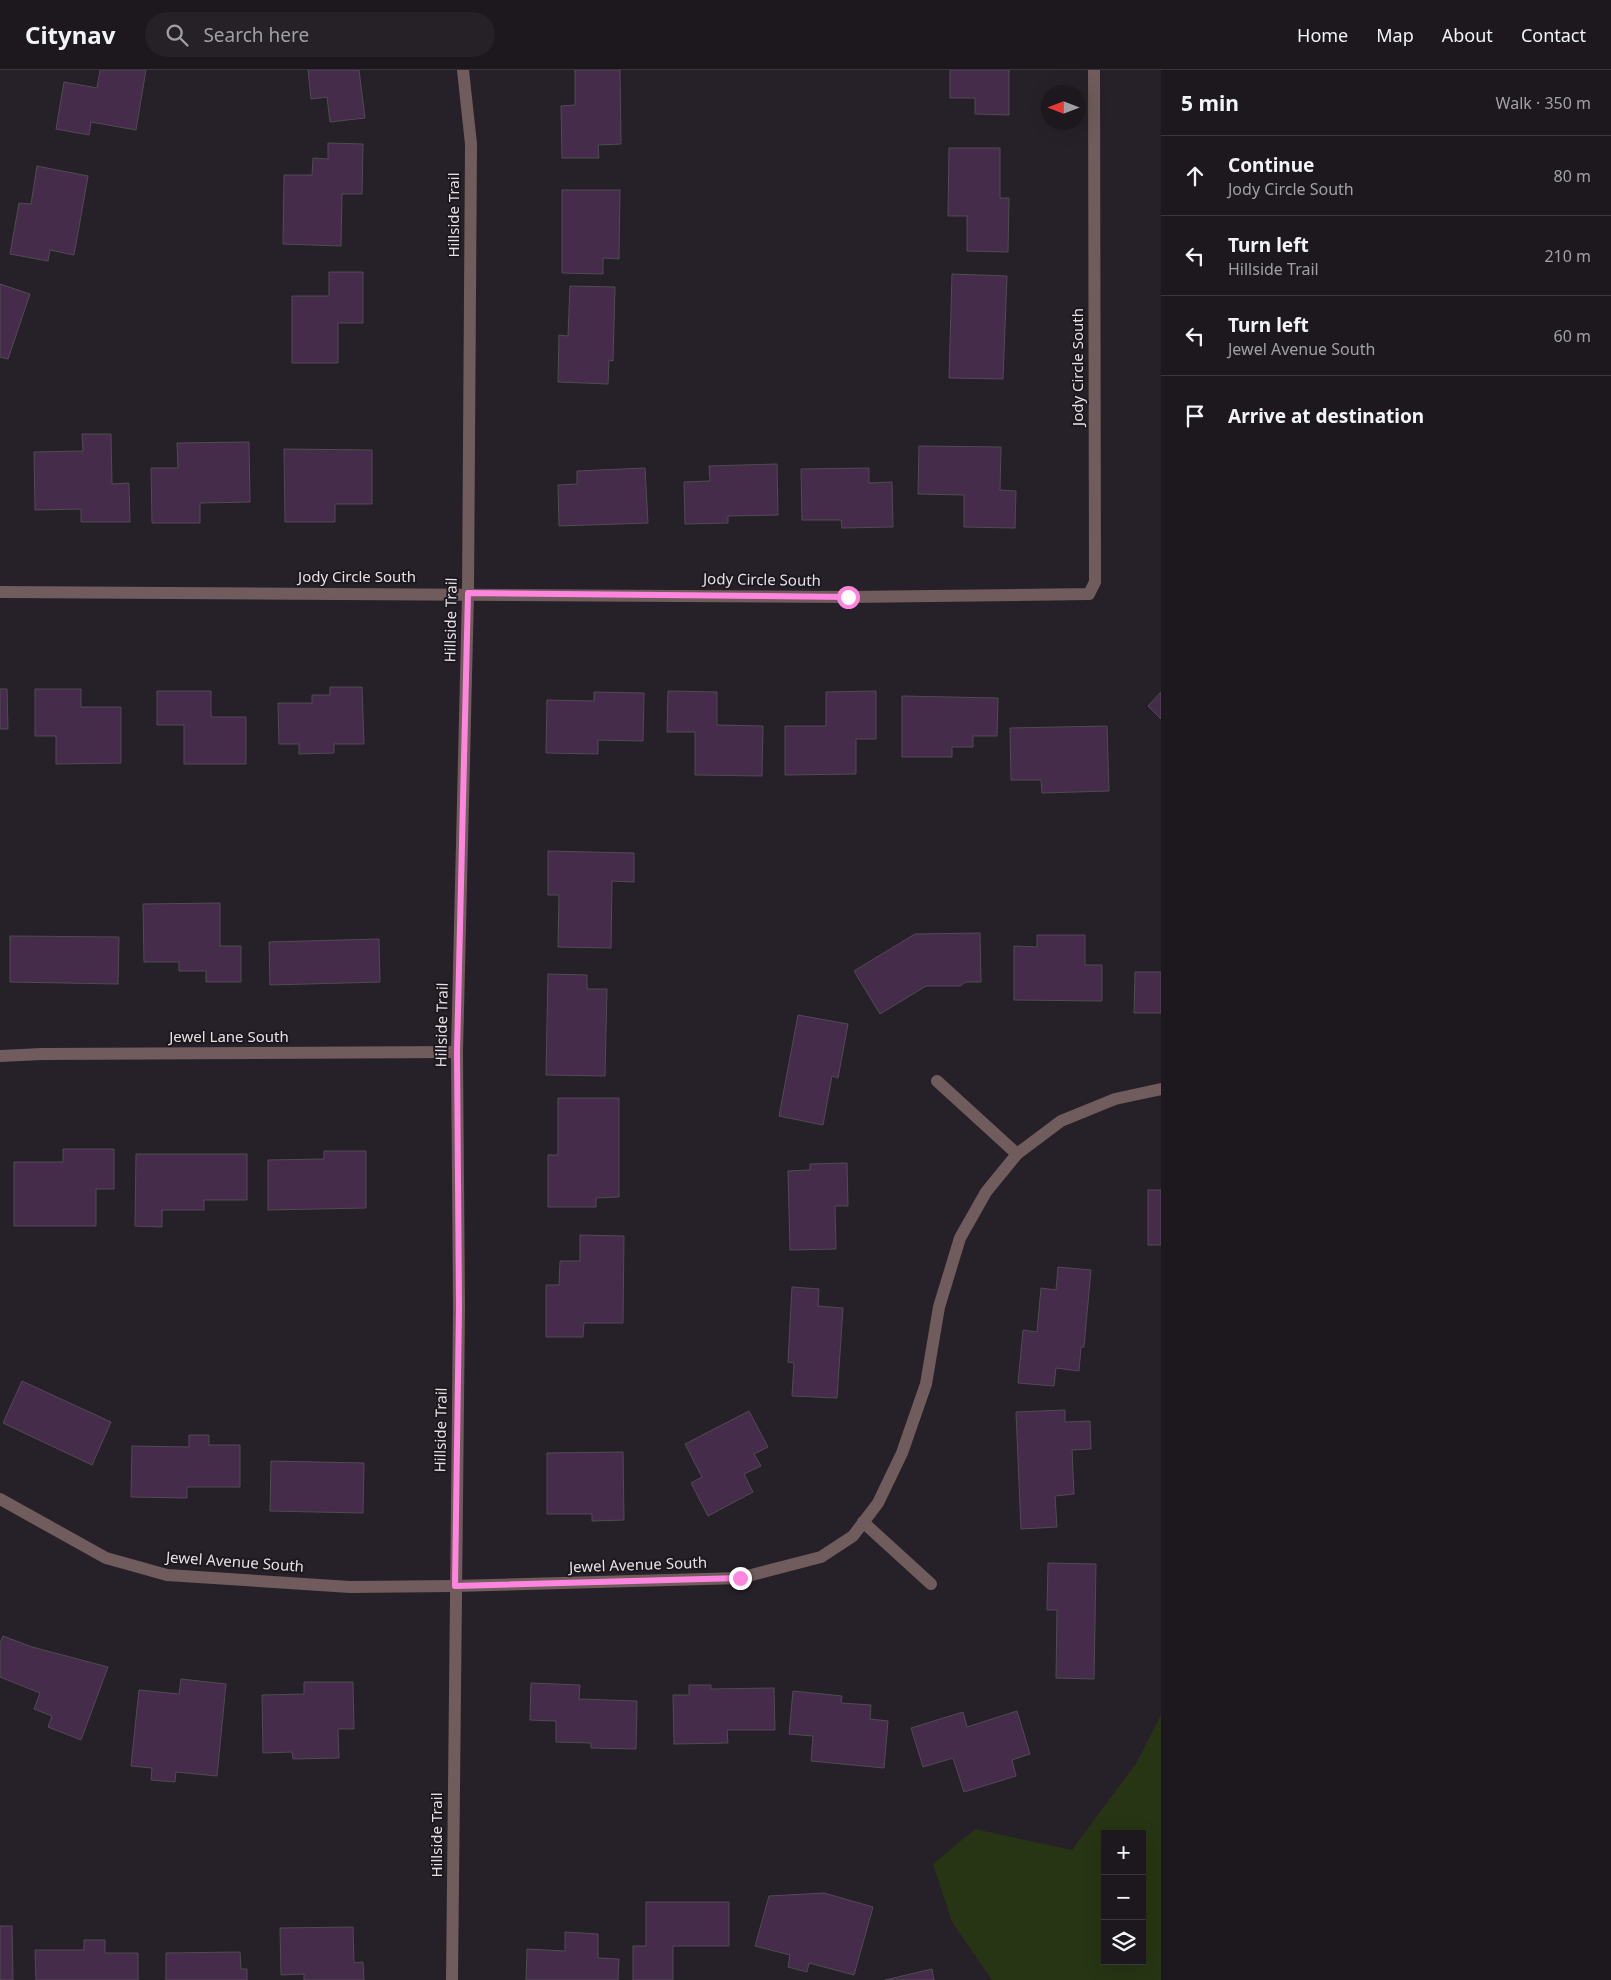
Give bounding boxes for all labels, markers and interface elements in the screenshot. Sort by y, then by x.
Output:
search box [145,12,495,57]
text: Citynav [25,18,115,51]
icon: search [163,21,191,49]
text: Search here [203,22,309,48]
text: Home [1297,23,1348,47]
text: Map [1376,23,1414,47]
text: About [1442,23,1493,47]
text: Contact [1521,23,1586,47]
north arrow [1041,85,1086,130]
text: 5 min [1181,89,1239,117]
text: Walk · 350 m [1496,92,1591,114]
text: Continue [1228,152,1314,178]
icon: ahead [1181,162,1209,190]
text: 80 m [1554,165,1591,187]
street label: Hillside Trail [443,172,463,258]
text: Jody Circle South [1228,178,1354,200]
text: Turn left [1228,232,1309,258]
icon: left [1181,242,1209,270]
text: 210 m [1544,245,1591,267]
text: Hillside Trail [1228,258,1319,280]
street label: Jody Circle South [1067,308,1087,428]
text: Turn left [1228,312,1309,338]
icon: left [1181,322,1209,350]
text: 60 m [1554,325,1591,347]
text: Jewel Avenue South [1228,338,1375,360]
icon: arrive [1181,402,1209,430]
text: Arrive at destination [1228,403,1424,429]
street label: Jody Circle South [296,566,416,586]
street label: Jody Circle South [701,568,821,590]
street label: Hillside Trail [439,577,461,663]
route start [837,586,860,609]
street label: Hillside Trail [430,982,452,1068]
street label: Jewel Lane South [167,1026,289,1046]
street label: Hillside Trail [429,1387,451,1473]
street label: Jewel Avenue South [163,1546,305,1576]
street label: Jewel Avenue South [567,1552,707,1576]
route end [729,1567,752,1590]
street label: Hillside Trail [426,1792,446,1878]
map controls [1101,1830,1146,1965]
button: + [1101,1830,1146,1875]
button: − [1101,1875,1146,1920]
button: layers [1101,1920,1146,1965]

